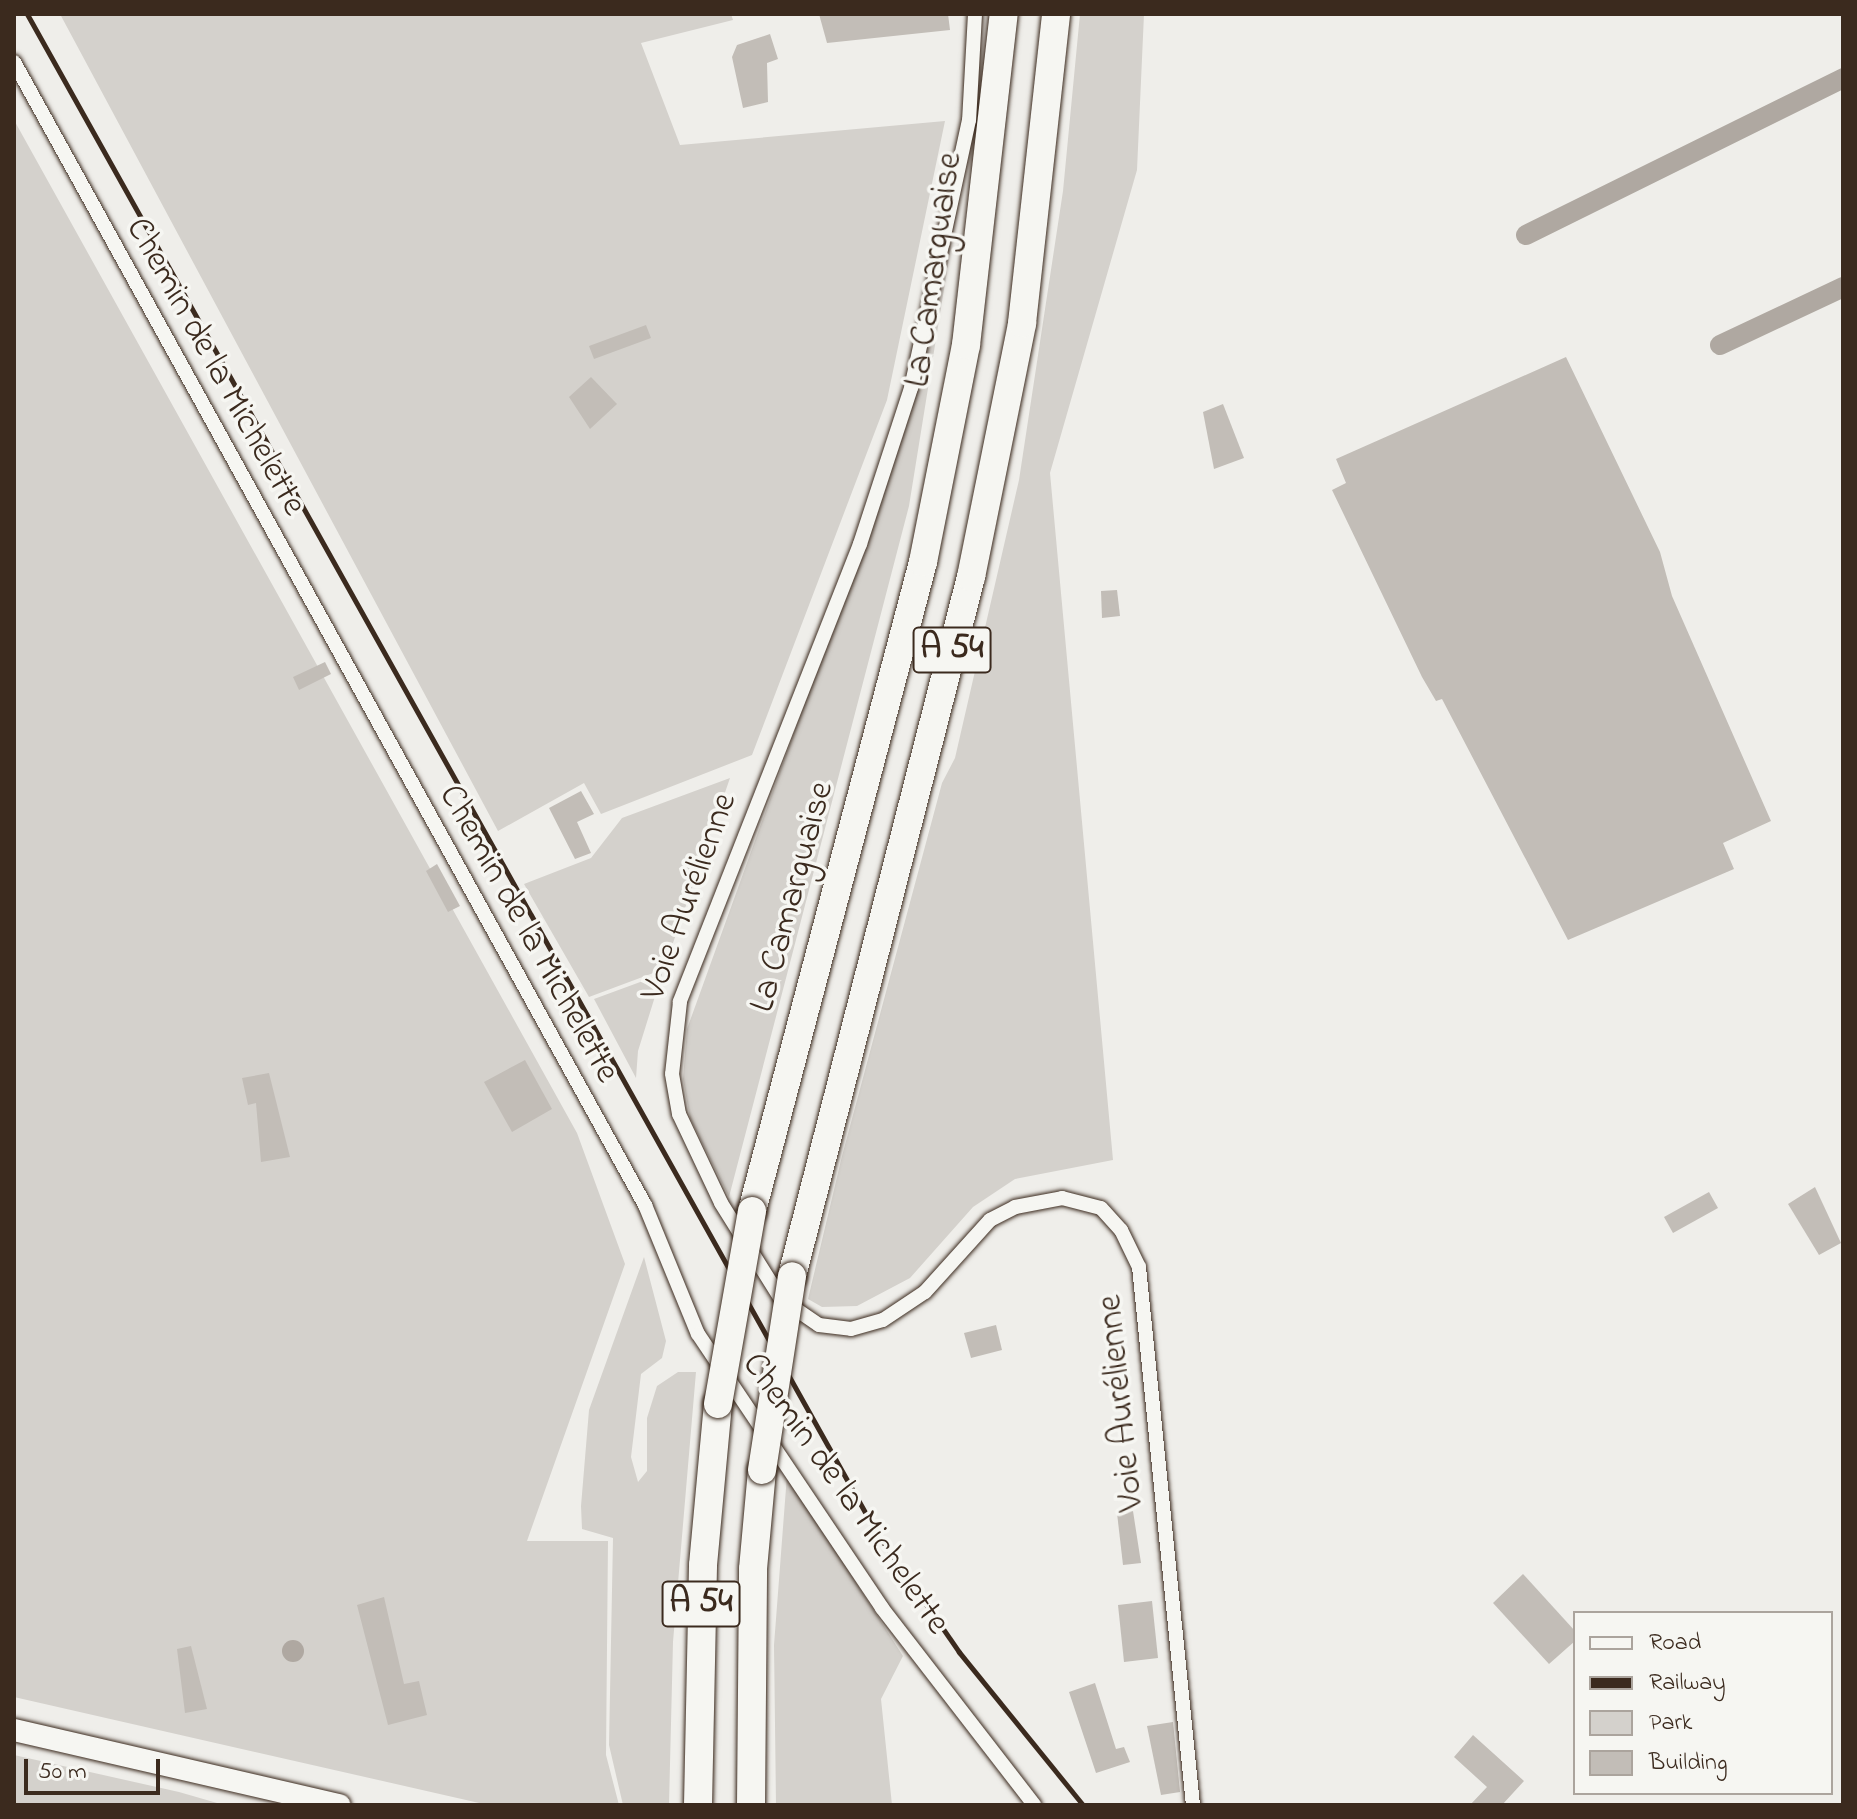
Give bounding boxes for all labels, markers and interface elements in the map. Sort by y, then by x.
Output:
street label: La Camarguaise [897,150,973,390]
street label: Chemin de la Michelette [115,210,315,524]
road number: A 54 [912,620,992,680]
street label: Chemin de la Michelette [428,777,628,1091]
street label: La Camarguaise [742,777,844,1017]
street label: Voie Aurélienne [633,787,747,1007]
street label: Voie Aurélienne [1089,1293,1155,1513]
street label: Chemin de la Michelette [732,1345,958,1643]
road number: A 54 [661,1574,741,1634]
legend [1573,1611,1833,1795]
text: Road [1649,1626,1701,1661]
text: Railway [1649,1666,1726,1701]
text: Park [1649,1706,1692,1741]
scale bar [28,1743,164,1793]
text: Building [1649,1746,1728,1781]
text: 50 m [38,1755,87,1790]

